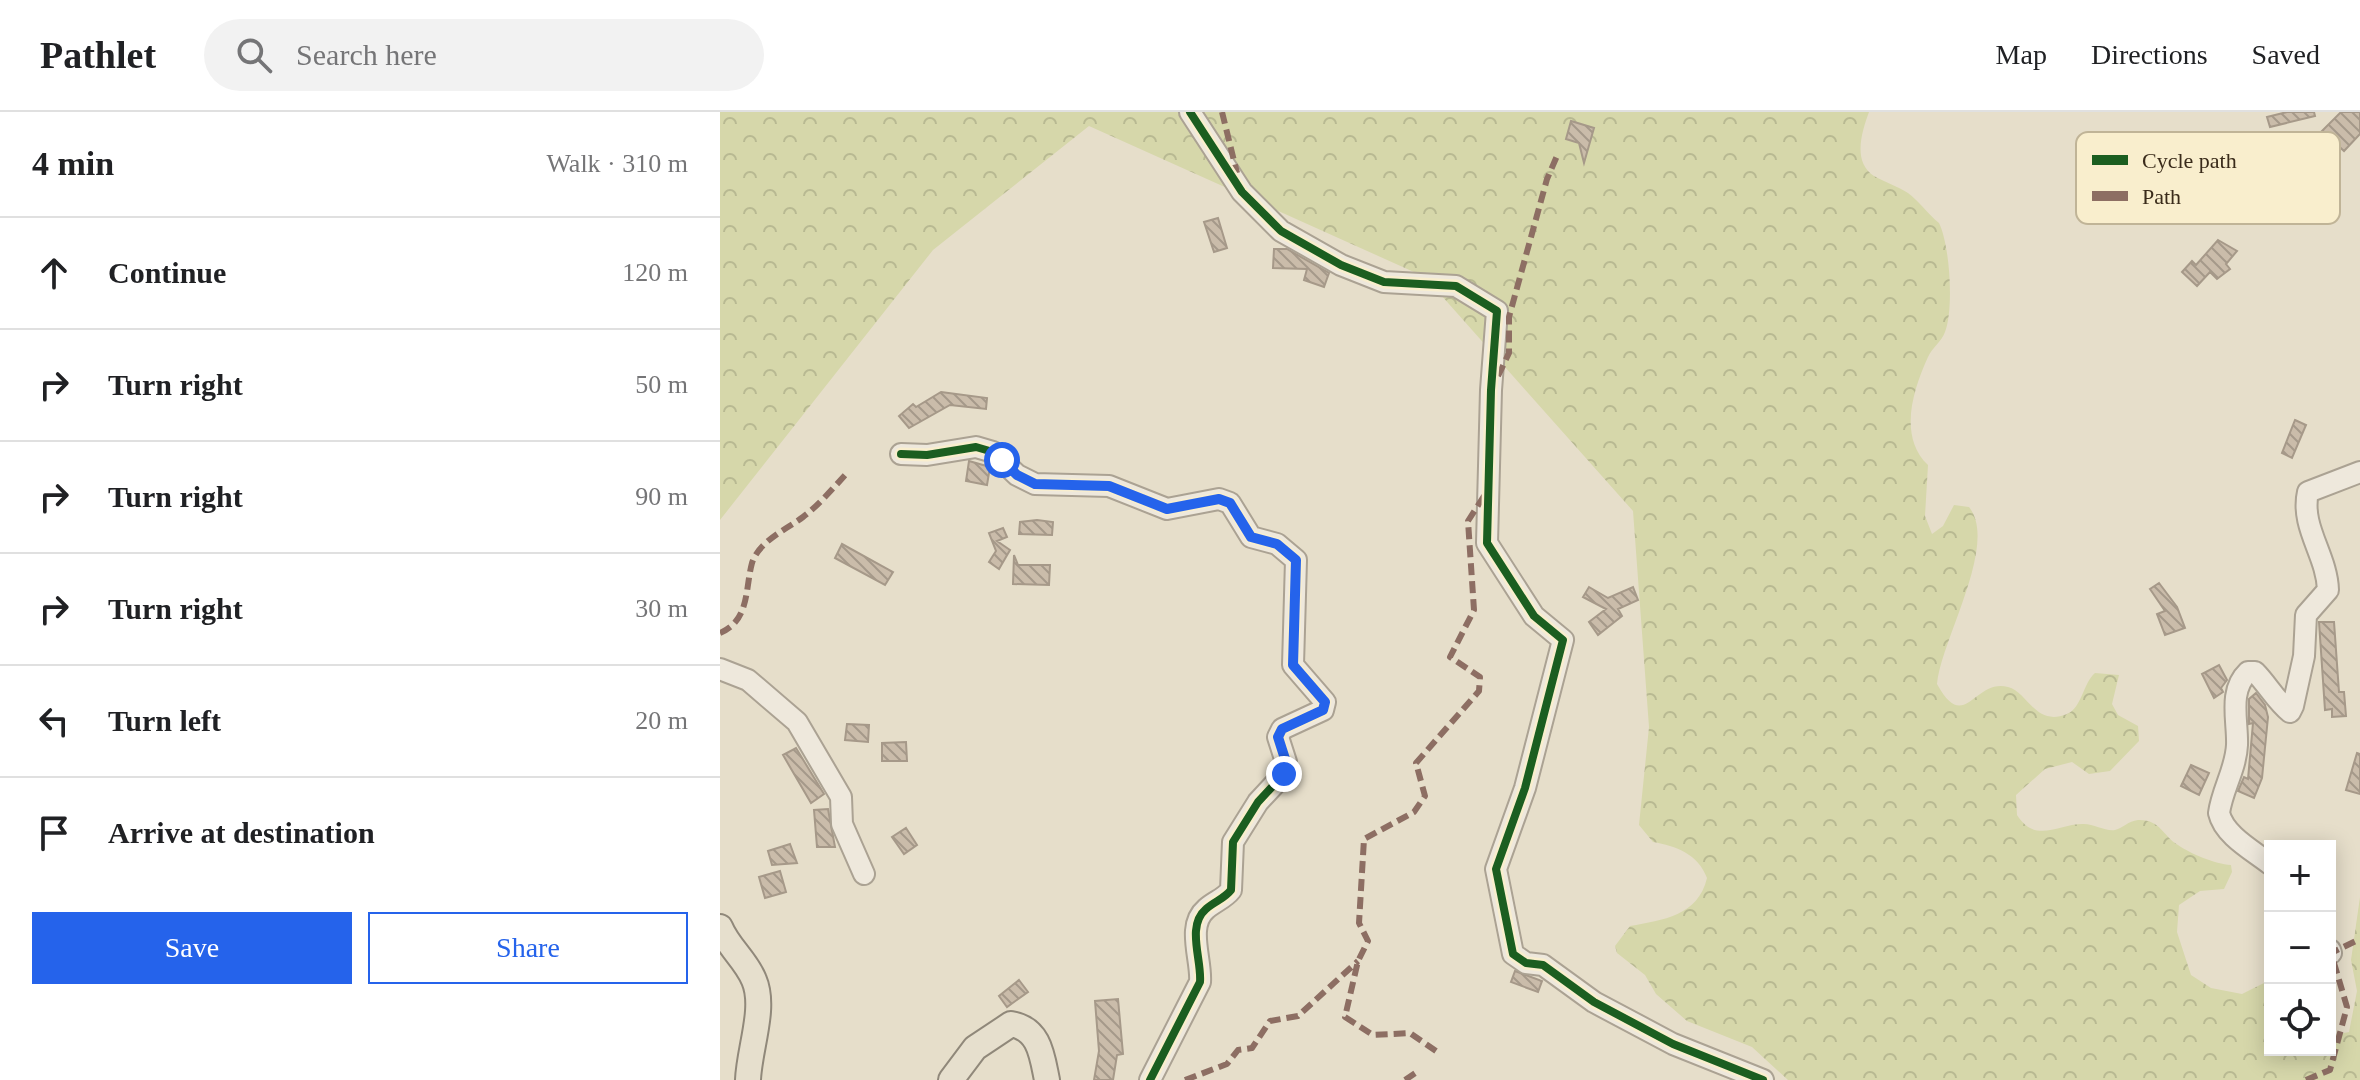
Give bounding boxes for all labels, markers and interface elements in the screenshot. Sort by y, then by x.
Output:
search box [204,19,764,91]
icon: search [232,33,276,77]
text: Pathlet [40,34,156,76]
text: Search here [296,38,437,71]
text: Map [1996,39,2047,70]
text: Directions [2091,39,2208,70]
text: Saved [2252,39,2320,70]
legend [2076,132,2340,224]
text: 4 min [32,145,114,182]
text: Cycle path [2142,148,2237,173]
text: Walk · 310 m [546,149,688,178]
text: Path [2142,184,2181,209]
icon: ahead [32,251,76,295]
text: Continue [108,256,226,289]
text: 120 m [622,258,688,287]
icon: right [32,363,76,407]
text: Turn right [108,368,243,401]
text: 50 m [635,370,688,399]
route start [984,442,1020,478]
icon: right [32,475,76,519]
text: Turn right [108,480,243,513]
text: 90 m [635,482,688,511]
icon: right [32,587,76,631]
text: Turn right [108,592,243,625]
text: 30 m [635,594,688,623]
icon: left [32,699,76,743]
text: Turn left [108,704,221,737]
text: 20 m [635,706,688,735]
route end [1266,756,1302,792]
icon: arrive [32,811,76,855]
text: Arrive at destination [108,816,375,849]
map controls [2264,840,2336,1056]
button: + [2264,840,2336,912]
button: Save [32,912,352,984]
button: Share [368,912,688,984]
button: − [2264,912,2336,984]
button: locate [2264,984,2336,1056]

